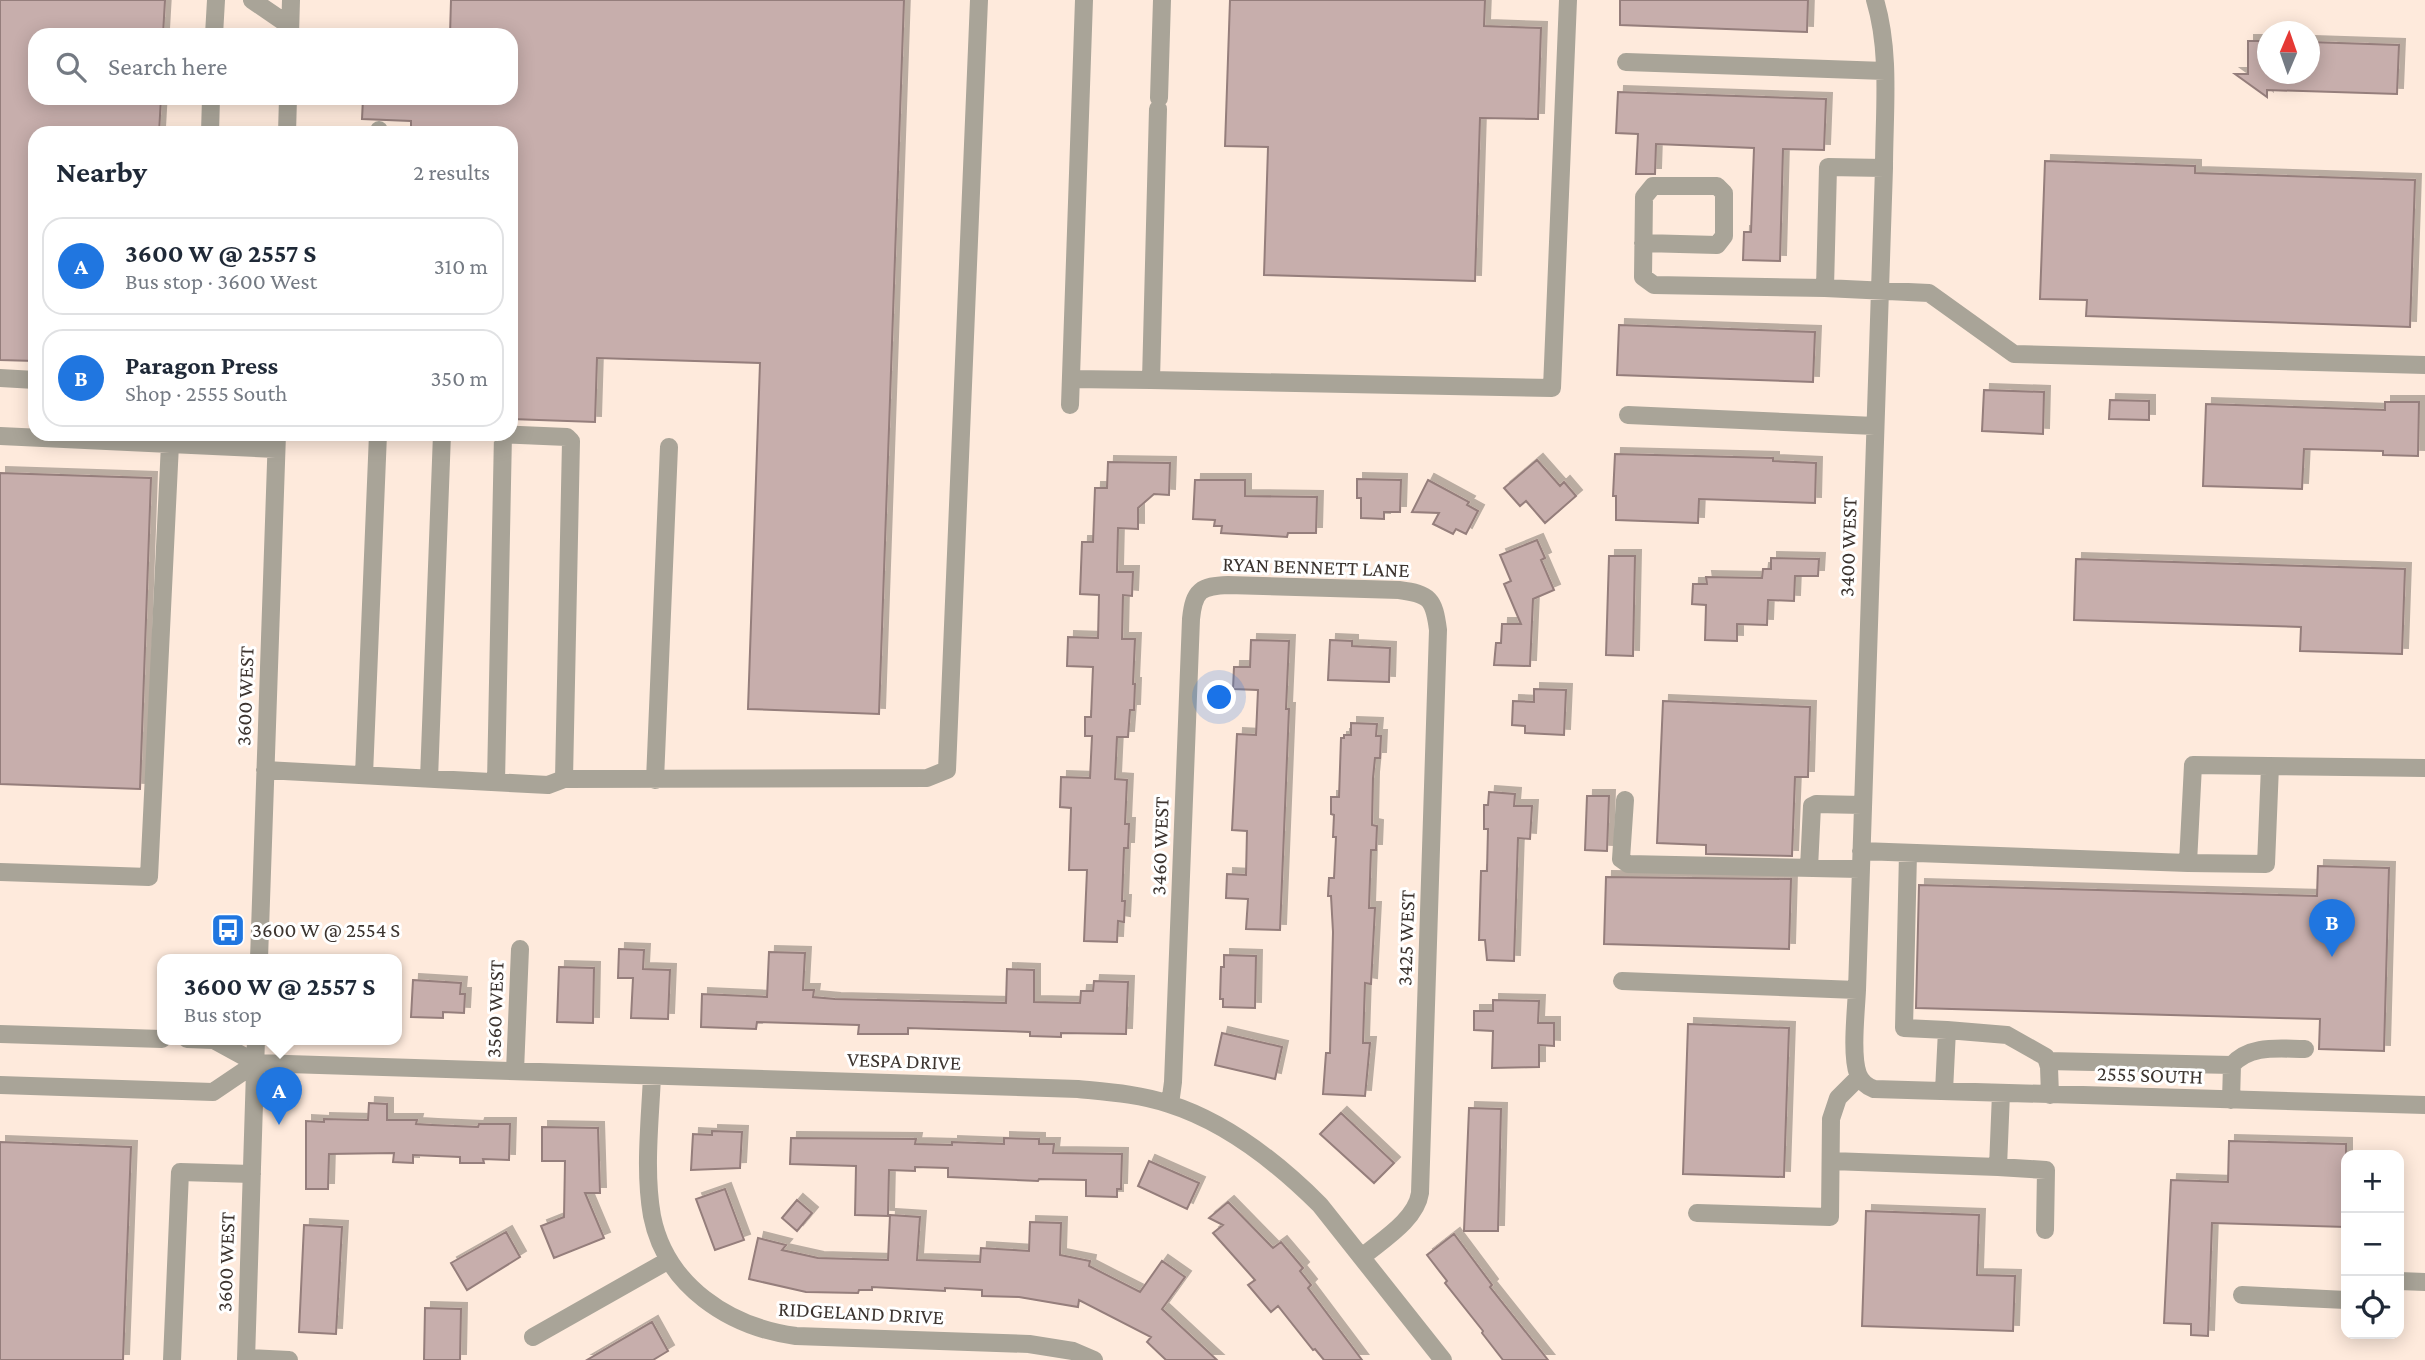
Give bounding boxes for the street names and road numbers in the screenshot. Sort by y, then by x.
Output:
street label: 3400 WEST [1834,496,1862,598]
street label: RYAN BENNETT LANE [1222,552,1410,582]
street label: 3600 WEST [231,645,259,746]
street label: 3460 WEST [1146,796,1174,896]
street label: 3425 WEST [1392,889,1420,986]
street label: 3560 WEST [481,959,509,1058]
street label: VESPA DRIVE [846,1047,962,1075]
street label: 2555 SOUTH [2097,1061,2203,1089]
street label: 3600 WEST [212,1211,240,1312]
street label: RIDGELAND DRIVE [777,1297,945,1329]

